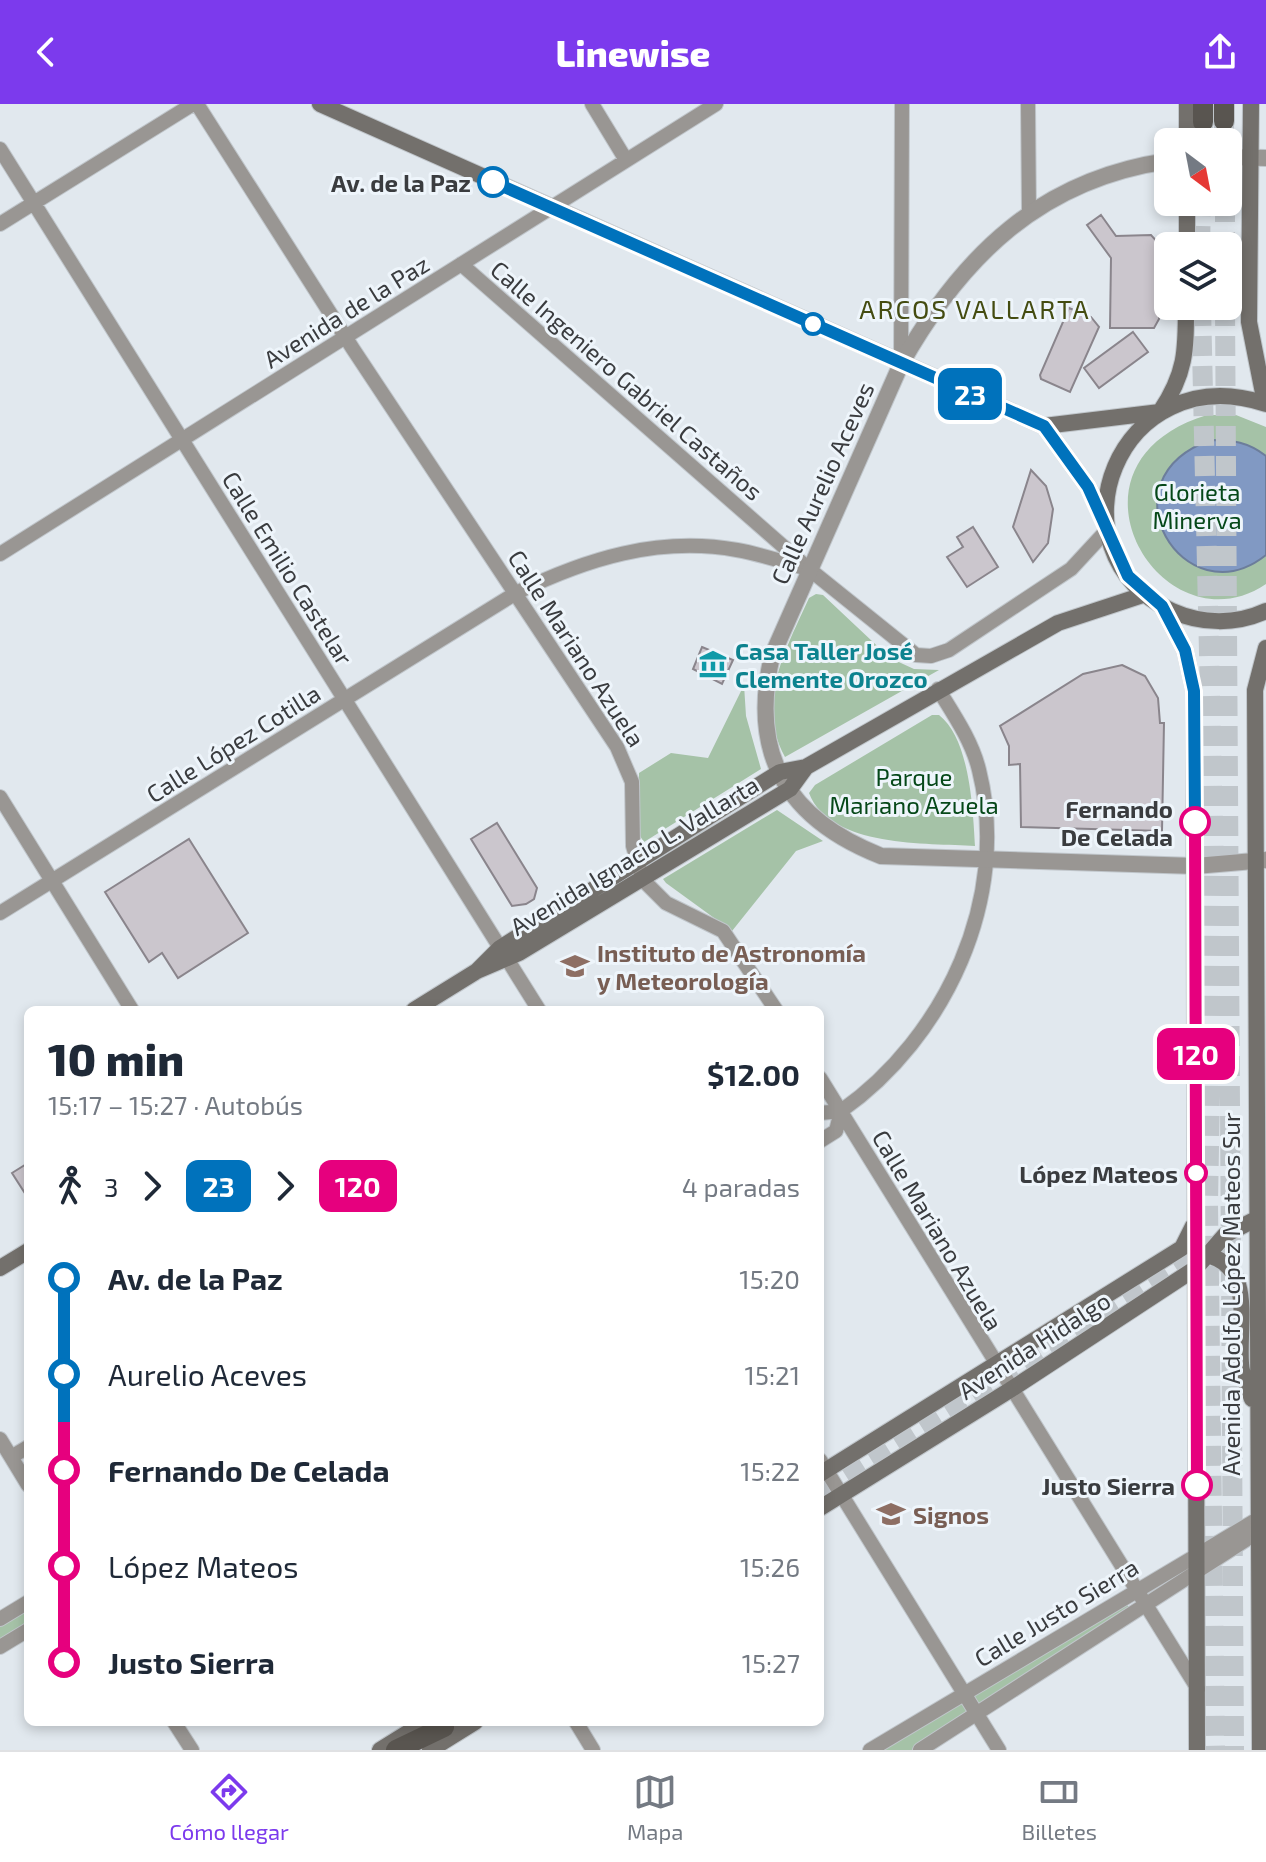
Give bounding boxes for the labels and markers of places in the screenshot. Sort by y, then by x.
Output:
marker: Av. de la Paz [478,167,508,197]
place label: Av. de la Paz [331,168,471,197]
unlabelled marker [802,313,824,335]
place label: Casa Taller José Clemente Orozco [735,636,928,693]
museum icon: Casa Taller José Clemente Orozco [698,649,728,679]
place label: Fernando De Celada [1061,794,1173,851]
marker: Fernando De Celada [1180,807,1210,837]
place label: Instituto de Astronomía y Meteorología [597,938,866,995]
school or university icon: Instituto de Astronomía y Meteorología [560,951,590,981]
place label: López Mateos [1019,1159,1178,1188]
marker: López Mateos [1185,1162,1207,1184]
marker: Justo Sierra [1182,1470,1212,1500]
place label: Justo Sierra [1042,1471,1175,1500]
school or university icon: Signos [876,1499,906,1529]
place label: Signos [913,1500,989,1529]

